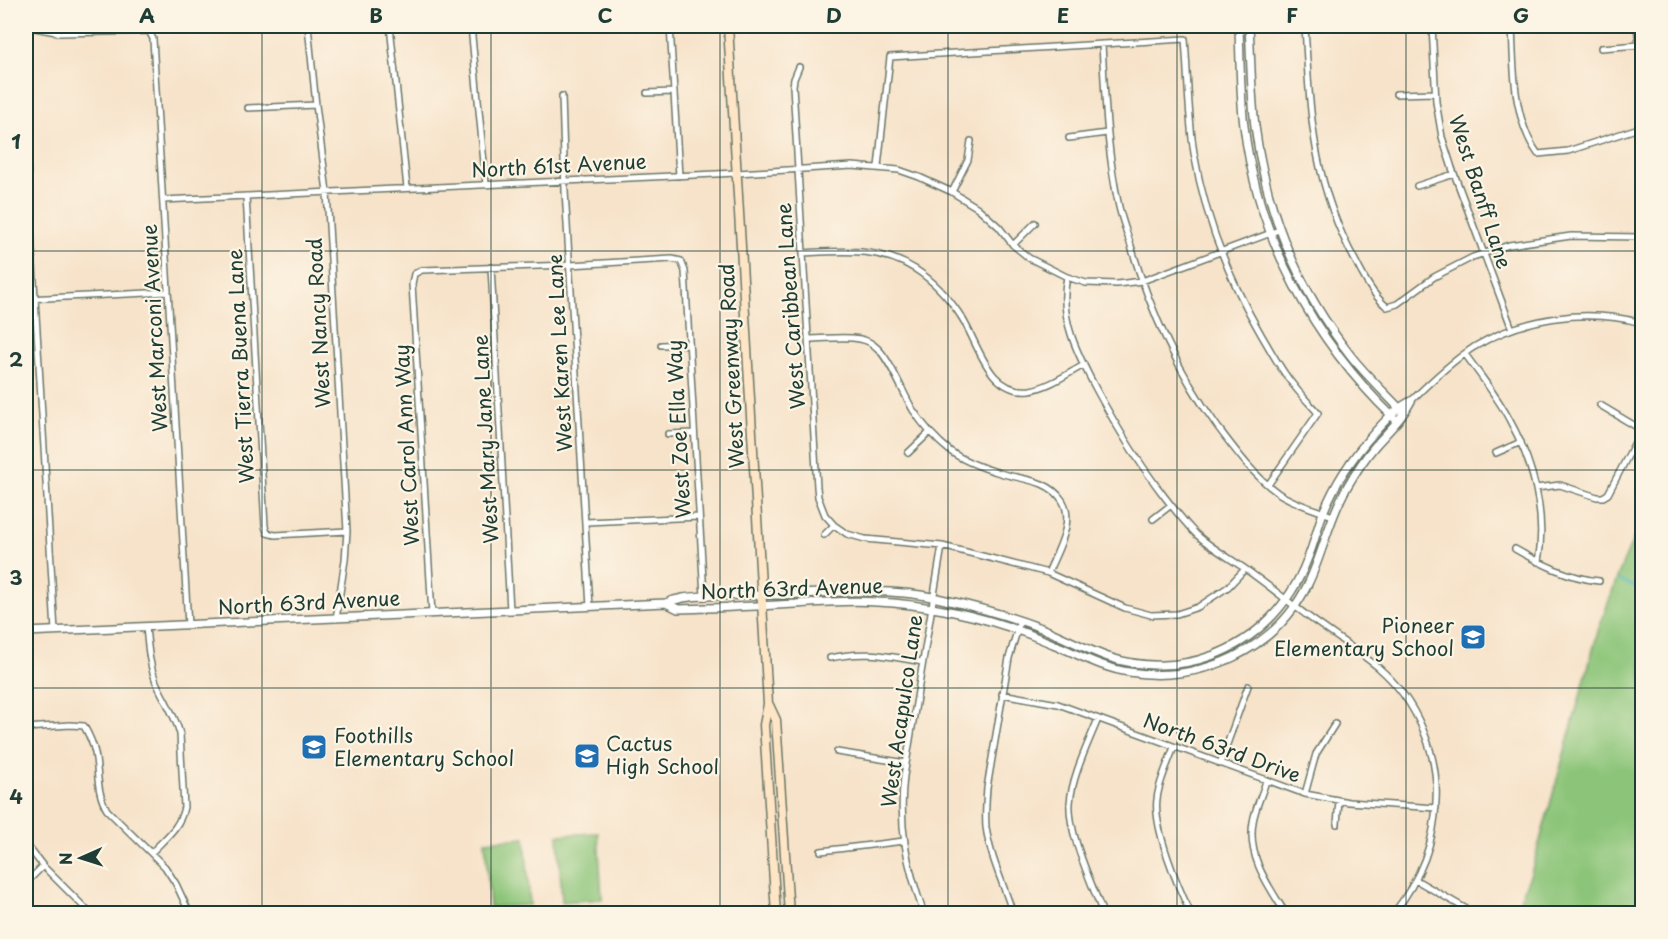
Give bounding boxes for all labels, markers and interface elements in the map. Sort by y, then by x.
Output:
text: A [139,0,155,30]
text: B [369,0,383,30]
text: C [597,0,613,30]
text: D [826,0,842,30]
text: E [1057,0,1069,30]
text: F [1286,0,1298,30]
text: G [1513,0,1529,30]
street label: West Banff Lane [1442,111,1520,273]
text: 1 [11,126,21,156]
street label: North 61st Avenue [471,145,647,185]
street label: West Caribbean Lane [768,202,812,410]
street label: West Marconi Avenue [134,223,174,433]
street label: West Nancy Road [299,237,337,409]
street label: West Tierra Buena Lane [219,248,261,484]
street label: West Karen Lee Lane [539,253,579,453]
street label: West Greenway Road [711,263,751,469]
street label: West Mary Jane Lane [465,334,505,545]
street label: West Zoe Ella Way [658,339,698,519]
street label: West Carol Ann Way [386,343,426,547]
text: 2 [9,344,23,374]
text: 3 [9,562,23,592]
street label: North 63rd Avenue [700,570,884,606]
street label: North 63rd Avenue [217,582,401,622]
place label: Pioneer Elementary School [1274,610,1455,663]
street label: West Acapulco Lane [873,612,929,809]
school or university icon: Pioneer Elementary School [1458,622,1488,652]
street label: North 63rd Drive [1139,705,1305,790]
place label: Foothills Elementary School [334,720,514,773]
place label: Cactus High School [606,728,719,781]
school or university icon: Foothills Elementary School [299,732,329,762]
school or university icon: Cactus High School [572,741,602,771]
text: 4 [9,781,23,811]
north arrow [51,828,111,888]
text: N [53,852,77,866]

